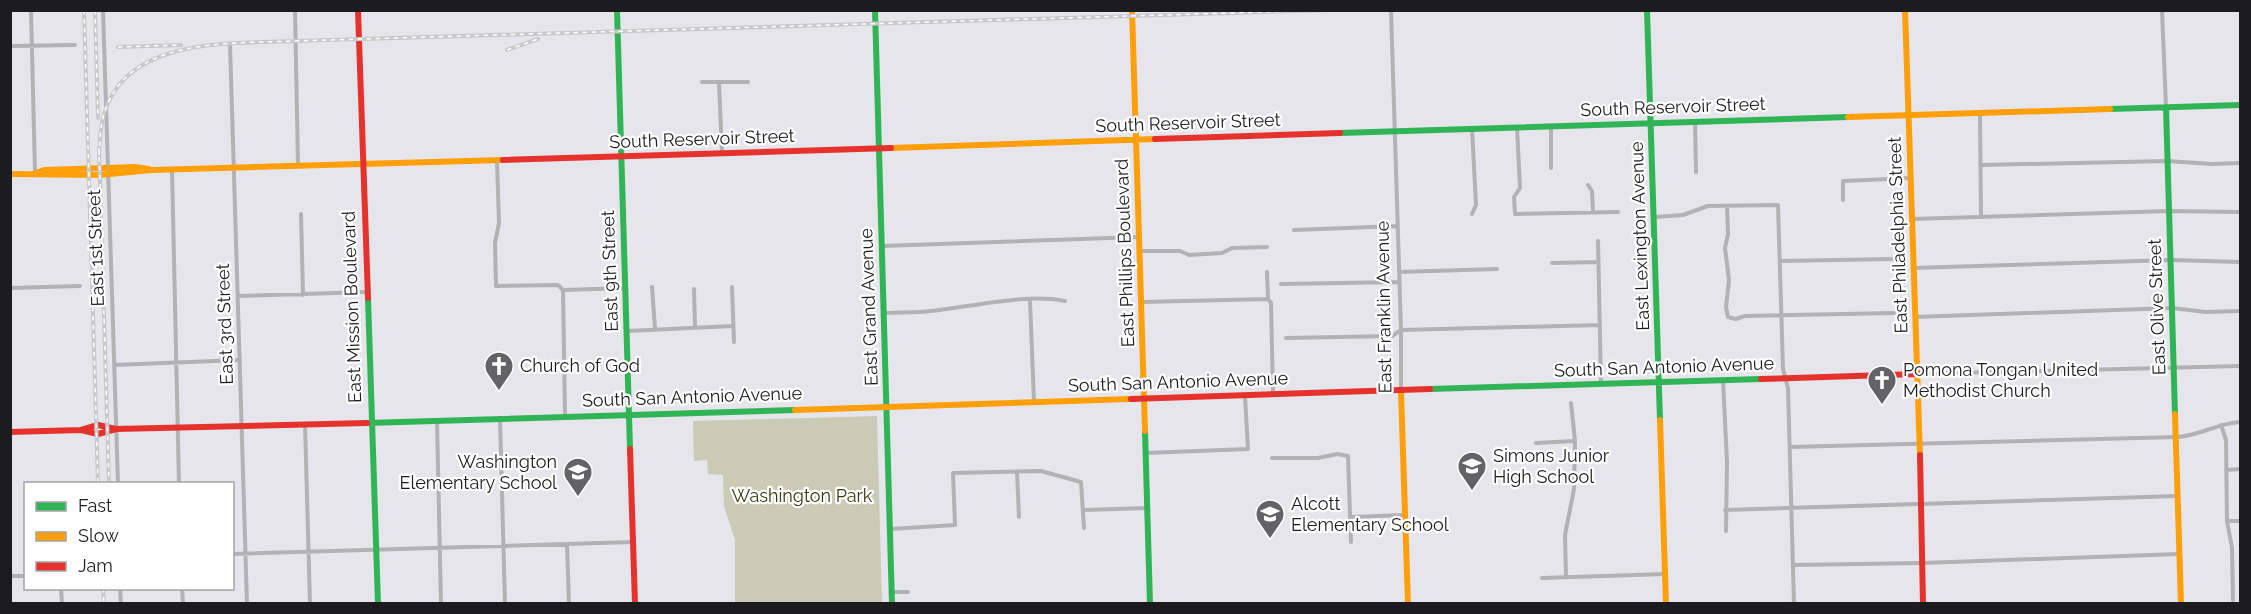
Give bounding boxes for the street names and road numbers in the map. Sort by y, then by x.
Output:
street label: South Reservoir Street [1580,93,1766,120]
street label: South Reservoir Street [1095,109,1281,136]
street label: South Reservoir Street [609,125,795,152]
street label: East Philadelphia Street [1884,136,1911,334]
street label: East Lexington Avenue [1626,141,1653,331]
street label: East Phillips Boulevard [1111,158,1138,348]
street label: East 1st Street [83,189,108,307]
street label: East 9th Street [597,210,622,332]
street label: East Mission Boulevard [338,211,365,403]
street label: East Franklin Avenue [1371,220,1396,393]
street label: East Grand Avenue [855,227,882,386]
street label: East Olive Street [2144,238,2169,376]
street label: East 3rd Street [212,263,237,385]
street label: South San Antonio Avenue [1554,352,1775,381]
street label: South San Antonio Avenue [1068,367,1289,396]
street label: South San Antonio Avenue [582,382,803,411]

